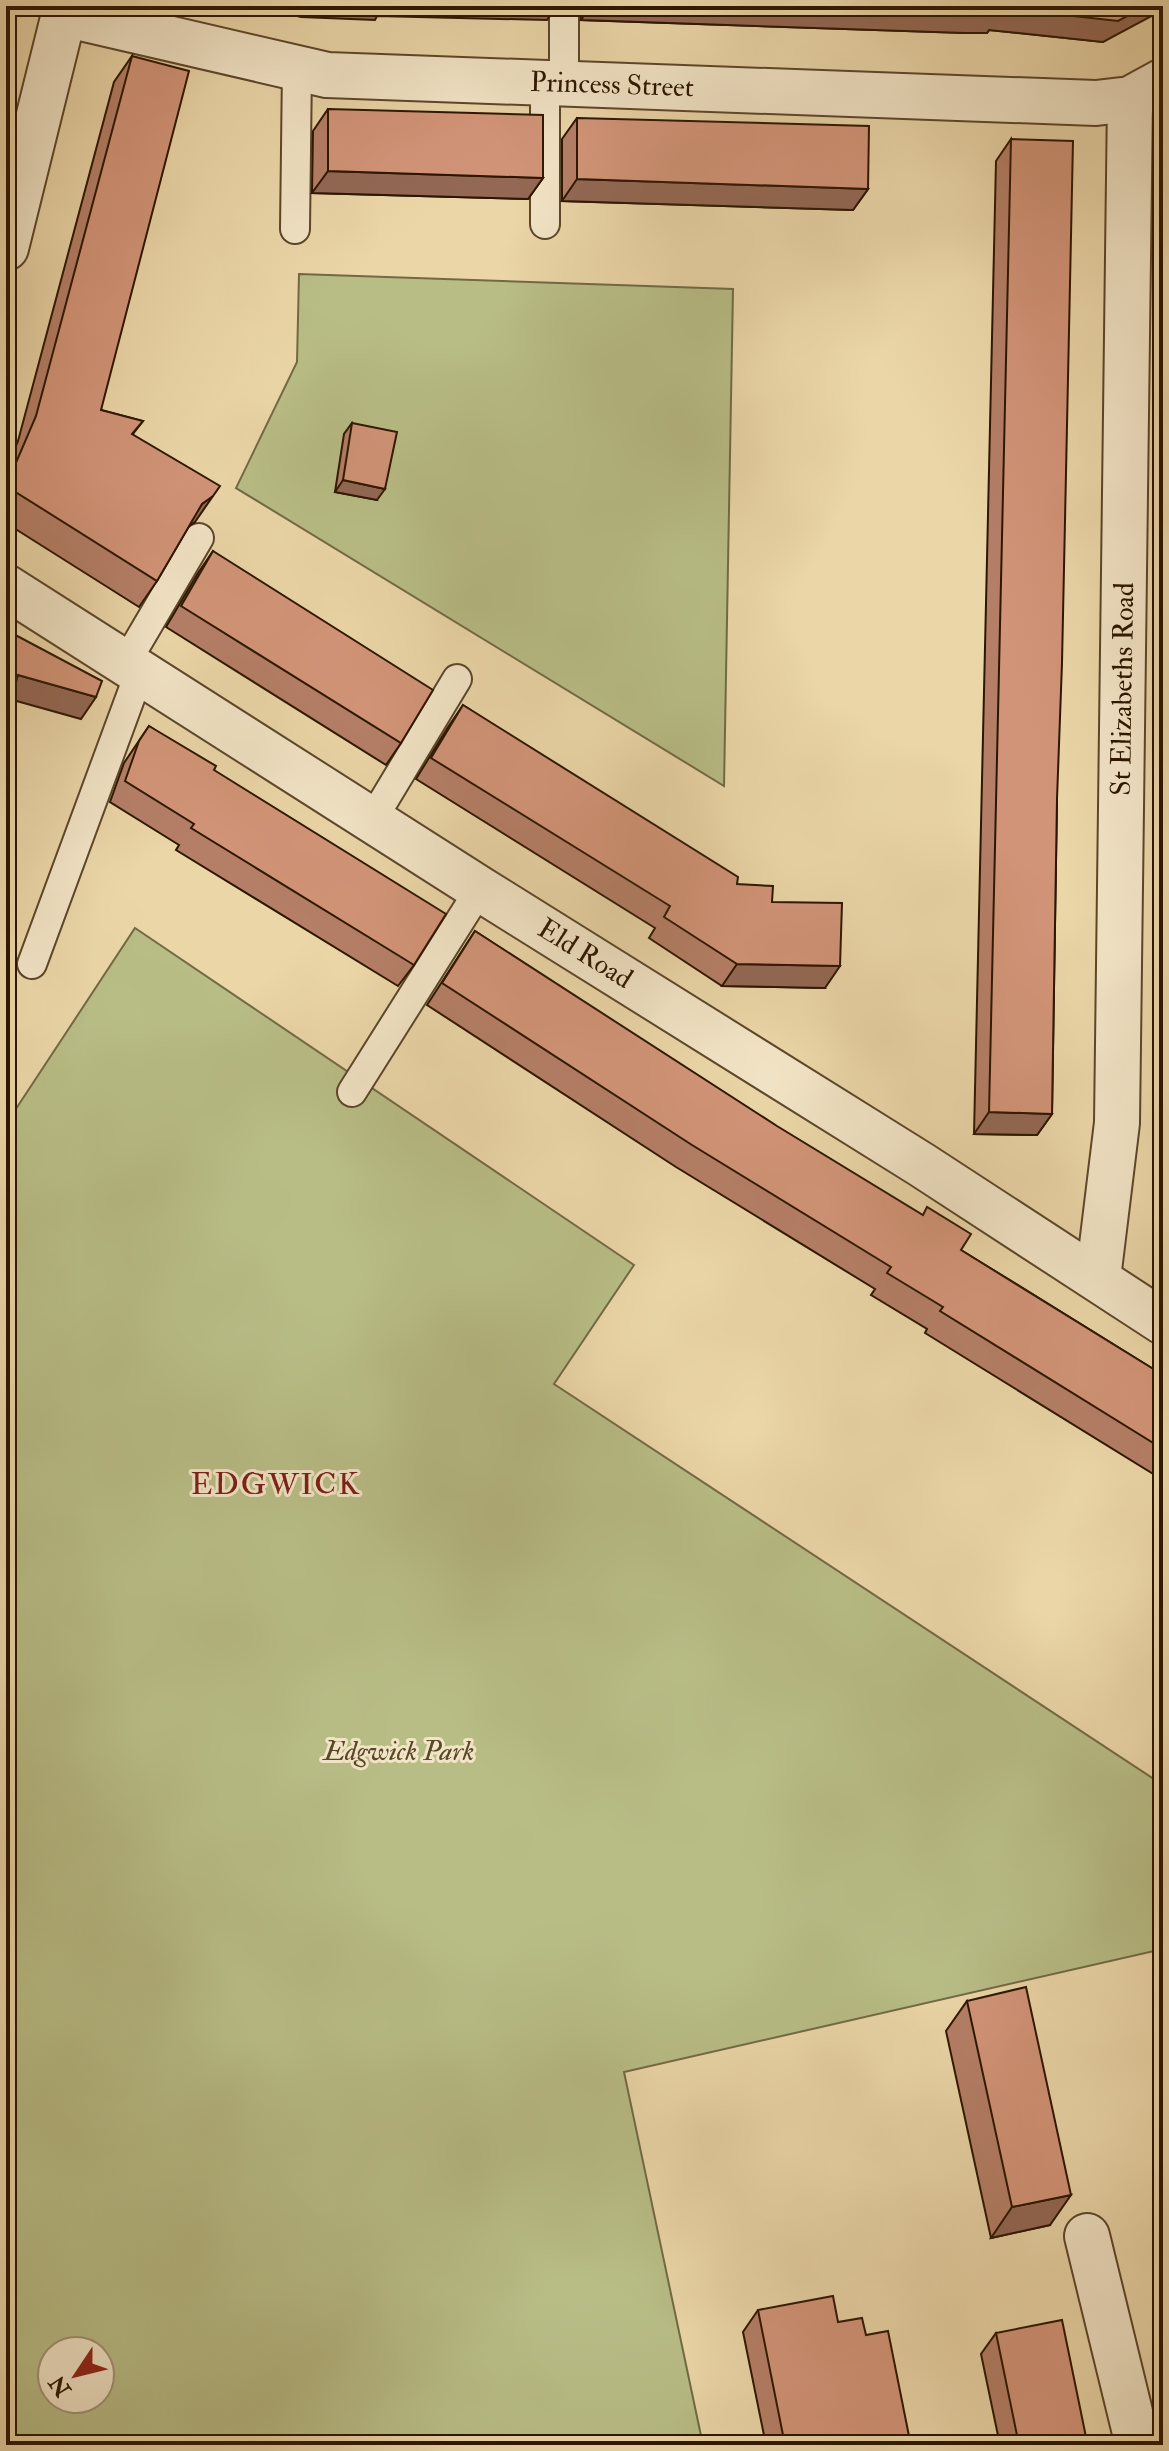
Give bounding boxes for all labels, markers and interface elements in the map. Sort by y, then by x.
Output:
street label: Princess Street [529,65,695,105]
street label: St Elizabeths Road [1104,582,1142,796]
street label: Eld Road [531,911,639,997]
district label: EDGWICK [191,1466,361,1503]
park label: Edgwick Park [322,1734,474,1769]
north arrow [36,2335,116,2415]
text: N [43,2370,78,2403]

